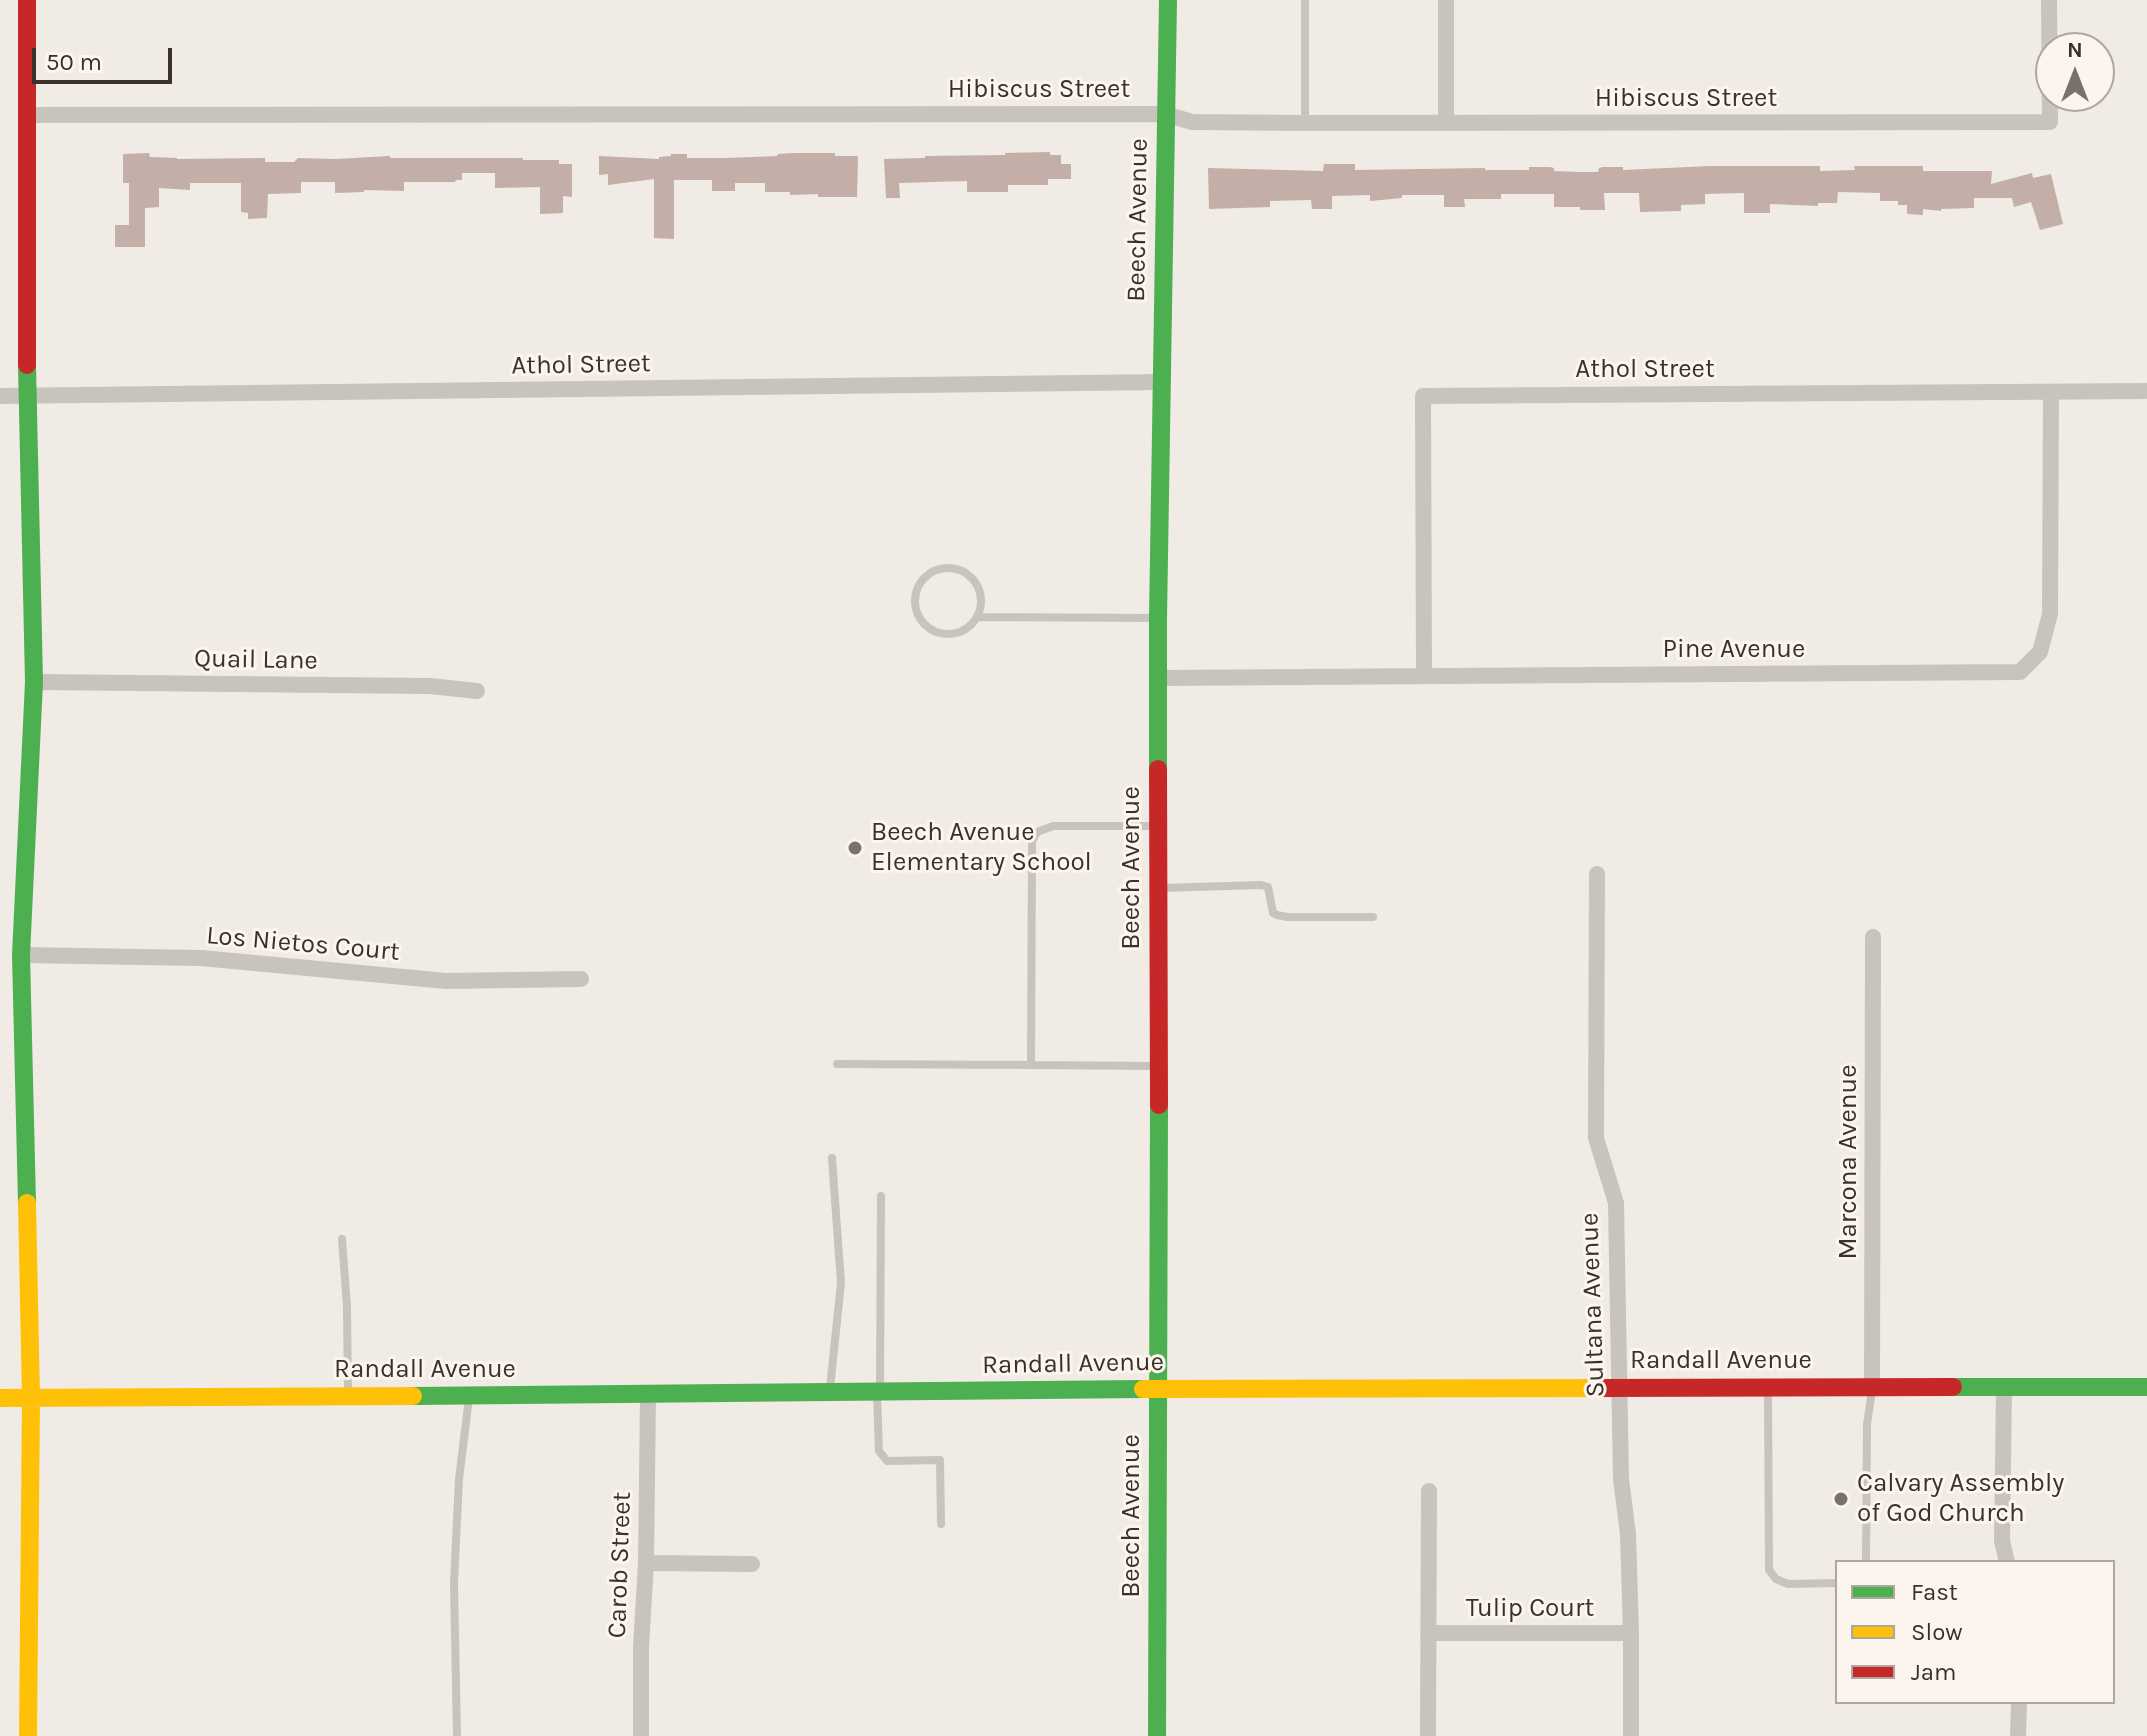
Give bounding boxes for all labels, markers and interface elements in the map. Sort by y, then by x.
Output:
scale bar [36,32,176,82]
north arrow [2035,32,2115,112]
text: N [2067,37,2083,63]
text: 50 m [46,48,102,76]
street label: Hibiscus Street [948,74,1130,106]
street label: Hibiscus Street [1595,83,1777,115]
street label: Beech Avenue [1121,138,1155,302]
street label: Athol Street [511,348,651,382]
street label: Athol Street [1575,354,1715,386]
street label: Pine Avenue [1663,634,1805,666]
street label: Quail Lane [194,643,318,677]
street label: Beech Avenue [1116,786,1148,950]
place label: Beech Avenue Elementary School [871,817,1092,878]
marker: Beech Avenue Elementary School [846,839,864,857]
street label: Los Nietos Court [205,920,401,968]
street label: Marcona Avenue [1833,1064,1865,1260]
street label: Sultana Avenue [1574,1212,1612,1398]
street label: Randall Avenue [1630,1345,1812,1377]
street label: Randall Avenue [982,1347,1164,1381]
street label: Randall Avenue [334,1354,516,1386]
street label: Beech Avenue [1116,1434,1148,1598]
place label: Calvary Assembly of God Church [1857,1468,2064,1530]
marker: Calvary Assembly of God Church [1832,1490,1850,1508]
street label: Carob Street [602,1491,638,1639]
legend [1835,1560,2115,1704]
text: Fast [1911,1578,1958,1606]
street label: Tulip Court [1466,1593,1594,1625]
text: Slow [1911,1618,1963,1646]
text: Jam [1911,1658,1956,1686]

